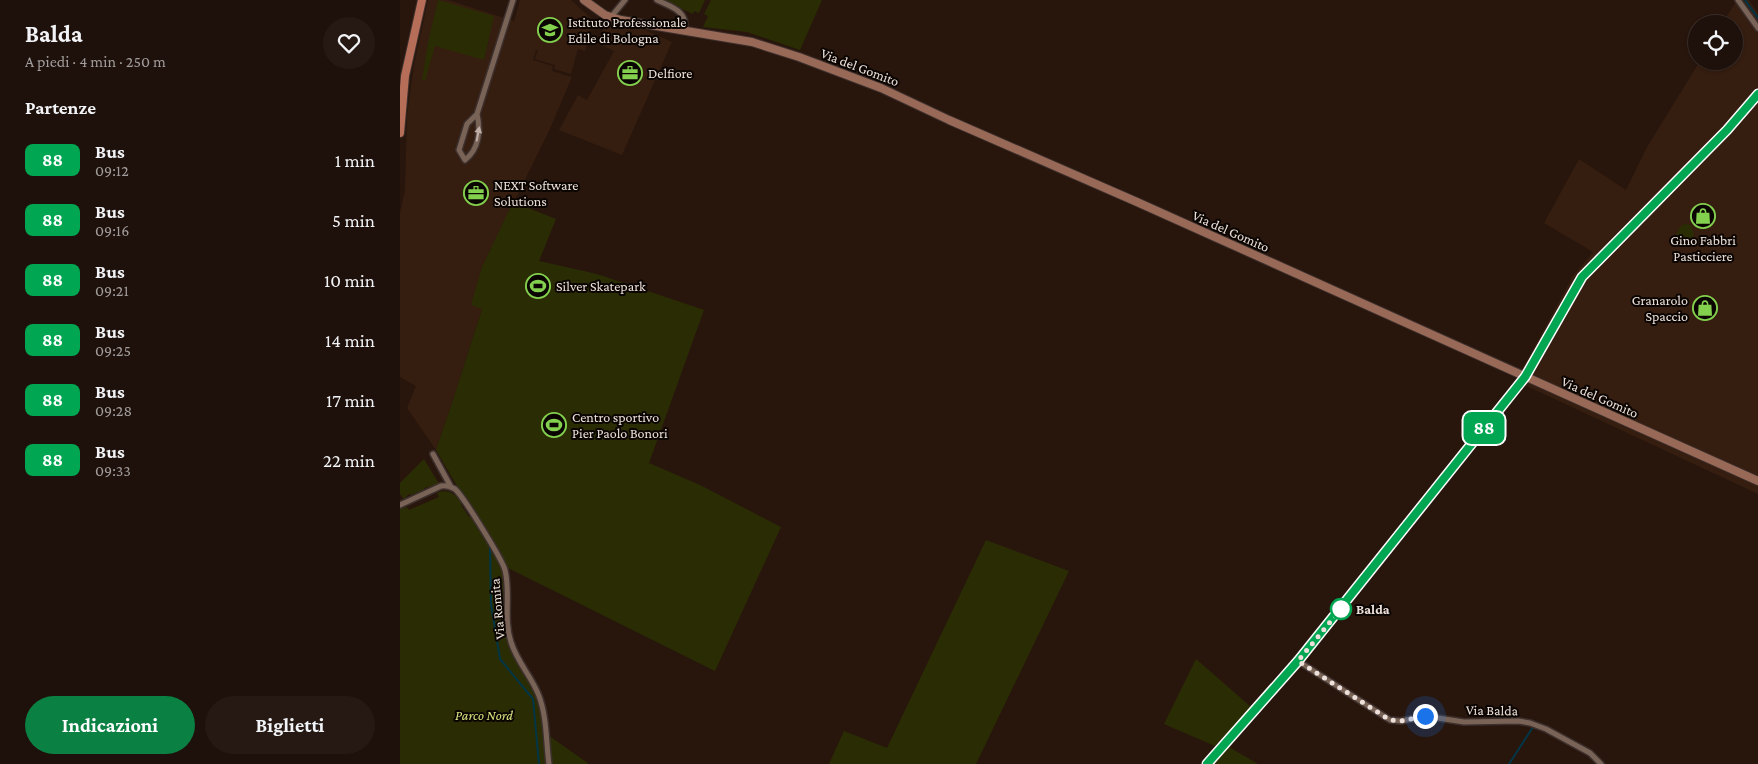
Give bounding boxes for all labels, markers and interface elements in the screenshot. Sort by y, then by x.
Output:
place label: Istituto Professionale Edile di Bologna [568,14,687,46]
map controls [1688,15,1743,70]
button: locate [1688,15,1743,70]
button: heart [323,17,375,69]
school or university icon: Istituto Professionale Edile di Bologna [537,17,563,43]
text: Balda [25,20,83,47]
street label: Via del Gomito [819,45,901,89]
text: A piedi · 4 min · 250 m [25,53,166,70]
office icon: Delfiore [617,60,643,86]
place label: Delfiore [648,65,692,81]
text: Partenze [25,97,96,118]
one-way arrow [474,126,482,141]
text: Bus [95,141,125,162]
text: 88 [42,150,63,170]
text: 1 min [335,150,375,171]
text: 09:12 [95,162,129,179]
place label: NEXT Software Solutions [494,177,578,209]
office icon: NEXT Software Solutions [463,180,489,206]
text: Bus [95,201,125,222]
shop icon: Gino Fabbri Pasticciere [1690,203,1716,229]
street label: Via del Gomito [1190,207,1272,255]
text: 88 [42,210,63,230]
text: 5 min [332,210,375,231]
text: 09:16 [95,222,129,239]
place label: Gino Fabbri Pasticciere [1670,232,1736,264]
text: Bus [95,261,125,282]
text: 88 [42,270,63,290]
text: 10 min [324,270,375,291]
sports icon: Silver Skatepark [525,273,551,299]
place label: Silver Skatepark [556,278,646,294]
text: 09:21 [95,282,129,299]
place label: Granarolo Spaccio [1632,292,1688,324]
shop icon: Granarolo Spaccio [1692,295,1718,321]
text: Bus [95,321,125,342]
text: 88 [42,330,63,350]
text: 14 min [325,330,375,351]
text: 09:25 [95,342,131,359]
street label: Via del Gomito [1559,373,1641,421]
text: Bus [95,381,125,402]
text: 88 [42,390,63,410]
text: 17 min [326,390,375,411]
text: 09:28 [95,402,132,419]
place label: Centro sportivo Pier Paolo Bonori [572,409,668,441]
sports icon: Centro sportivo Pier Paolo Bonori [541,412,567,438]
line badge: 88 [1462,412,1506,444]
text: 88 [1474,418,1494,438]
text: Bus [95,441,125,462]
text: 88 [42,450,63,470]
text: 22 min [323,450,375,471]
text: 09:33 [95,462,131,479]
street label: Via Romita [486,577,508,640]
marker: Balda [1330,598,1352,620]
place label: Balda [1356,601,1390,617]
button: Indicazioni [25,696,195,754]
button: Biglietti [205,696,375,754]
street label: Via Balda [1466,702,1519,718]
your location [1413,704,1438,729]
park label: Parco Nord [455,707,513,723]

